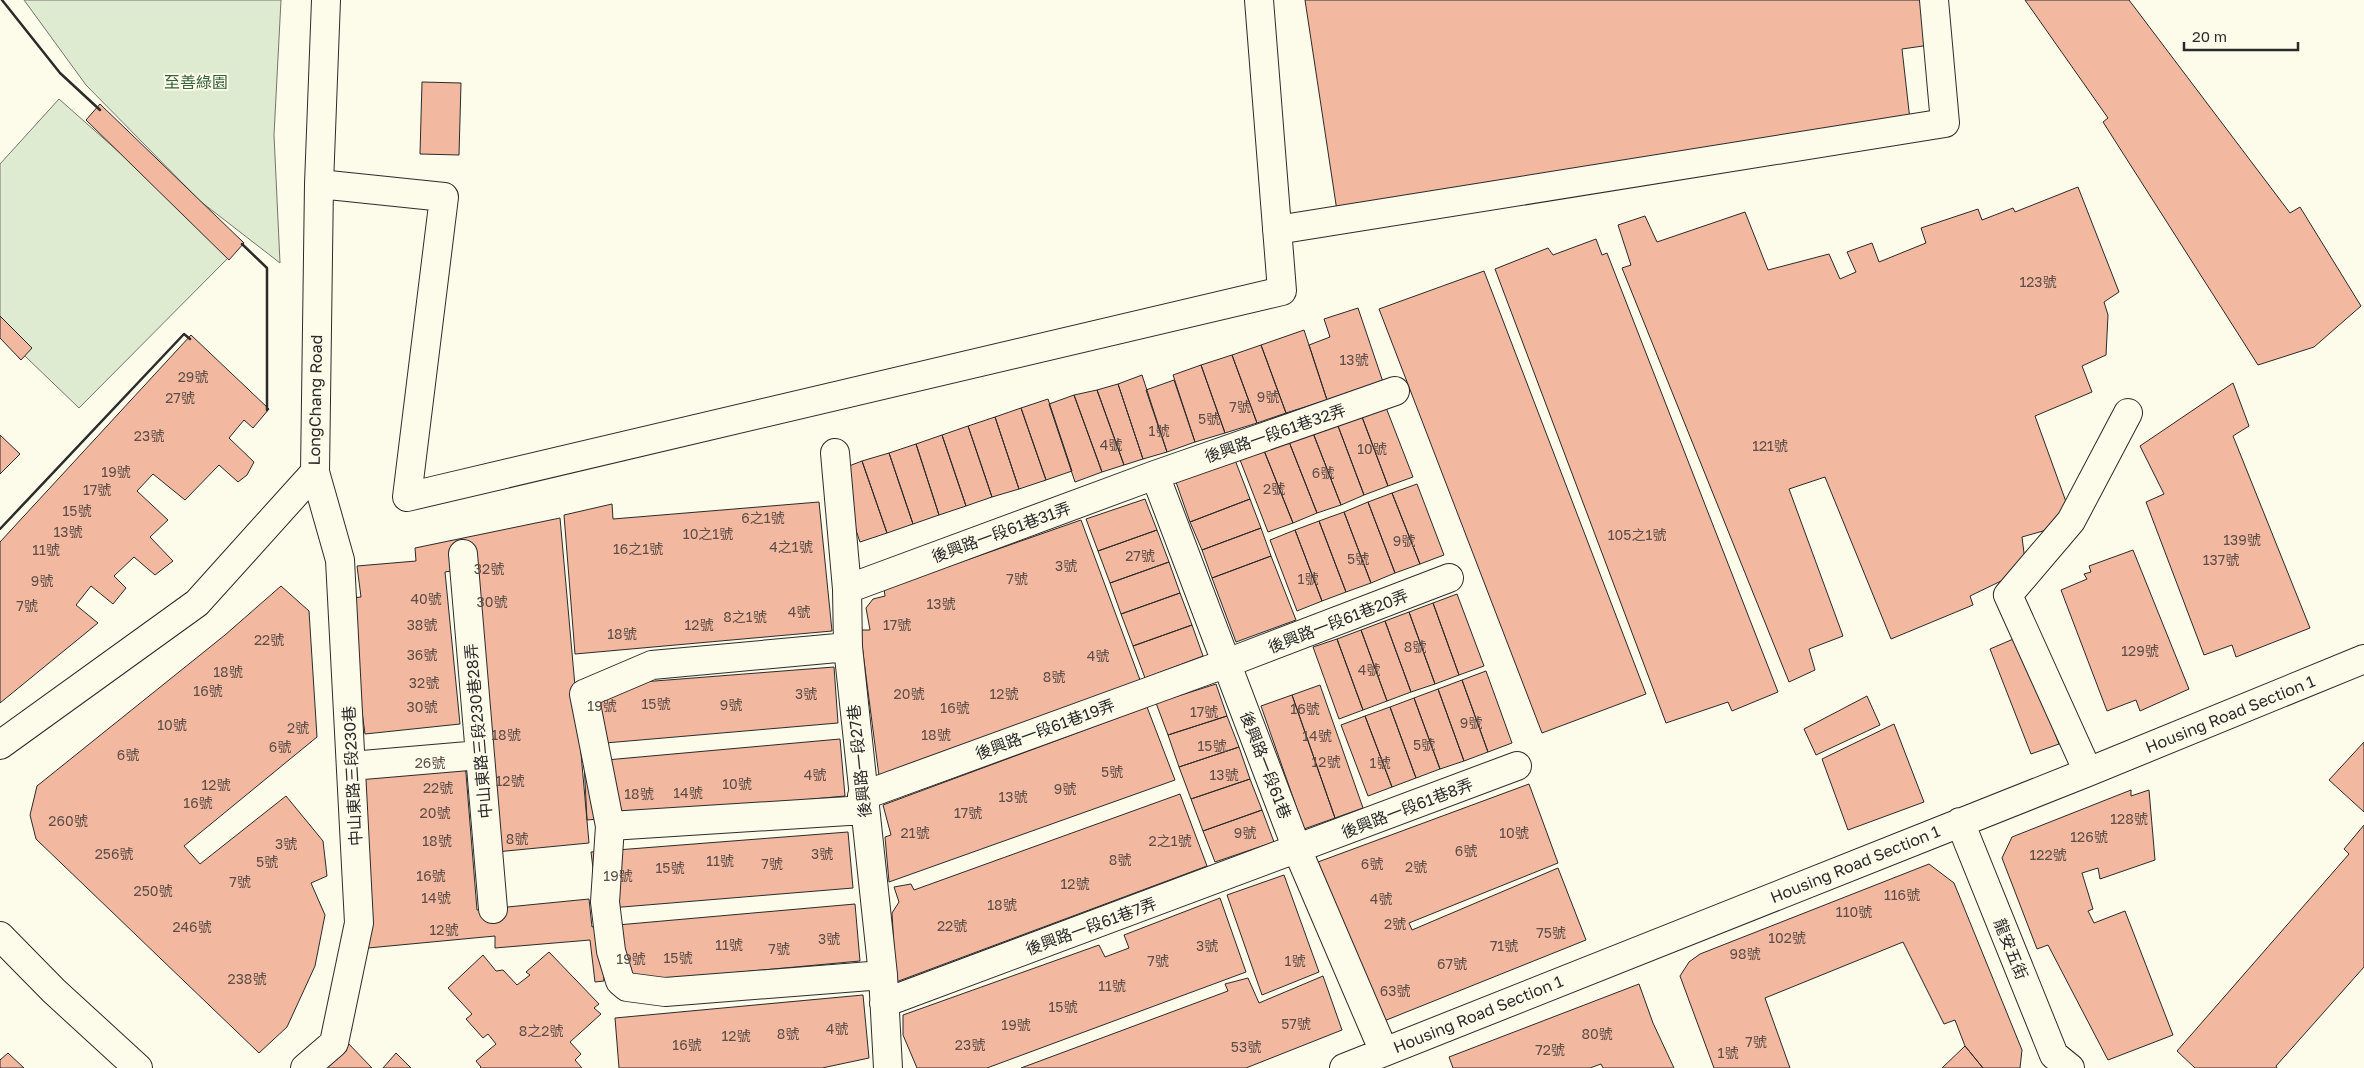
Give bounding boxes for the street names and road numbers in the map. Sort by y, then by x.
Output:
street label: LongChang Road [304,334,326,466]
street label: 後興路一段61巷32弄 [1202,399,1348,467]
street label: 後興路一段61巷31弄 [929,498,1073,566]
street label: 後興路一段61巷20弄 [1265,585,1411,657]
street label: 中山東路三段230巷28弄 [460,643,496,819]
street label: Housing Road Section 1 [2142,671,2318,757]
street label: 後興路一段61巷19弄 [973,694,1117,764]
street label: 後興路一段27巷 [843,703,875,819]
street label: 中山東路三段230巷 [338,705,366,847]
street label: 後興路一段61巷 [1236,708,1296,822]
street label: 後興路一段61巷8弄 [1338,774,1476,842]
street label: Housing Road Section 1 [1767,821,1943,907]
street label: 後興路一段61巷7弄 [1023,893,1159,959]
street label: 龍安五街 [1990,916,2032,982]
street label: Housing Road Section 1 [1390,971,1566,1057]

